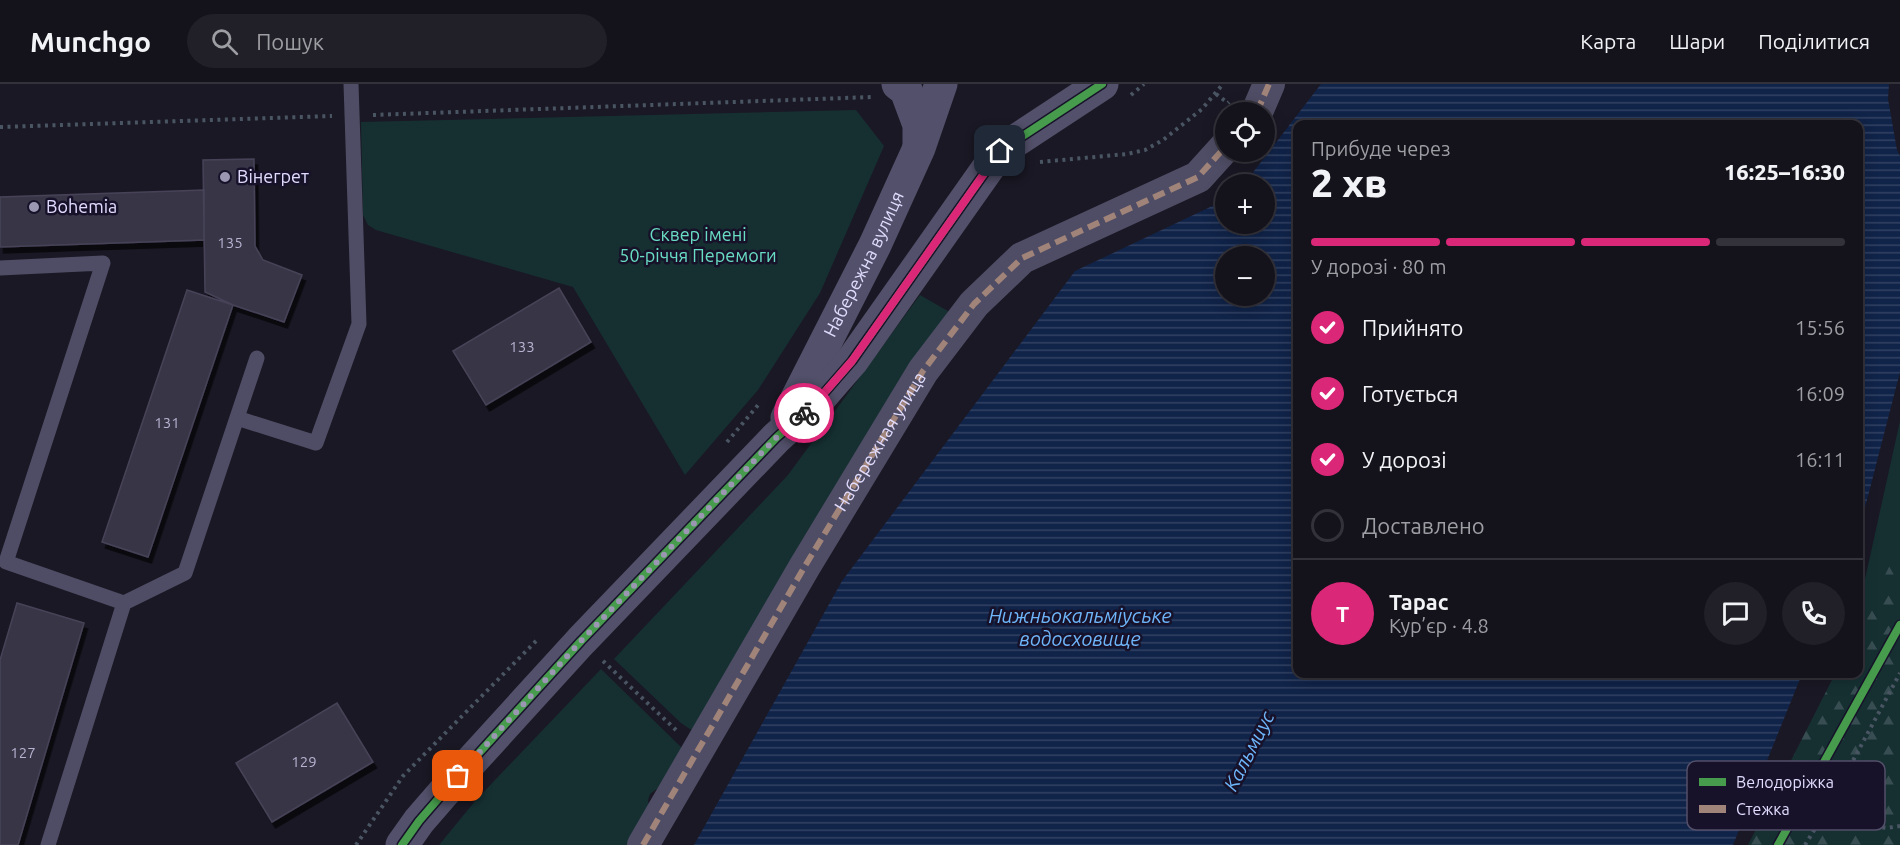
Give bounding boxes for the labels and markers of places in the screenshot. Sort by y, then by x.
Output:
pin [974,125,1025,176]
place label: Вінегрет [237,166,309,186]
marker: Вінегрет [218,170,232,184]
place label: Bohemia [46,196,117,216]
marker: Bohemia [27,200,41,214]
pin [432,750,483,801]

